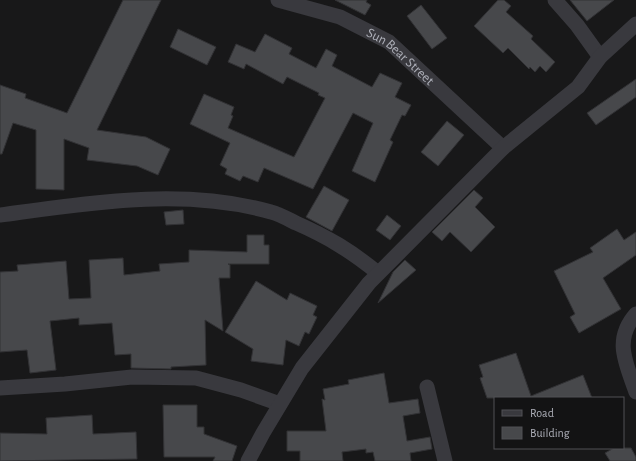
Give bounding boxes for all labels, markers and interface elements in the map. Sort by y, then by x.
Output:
street label: Sun Bear Street [364,26,437,89]
legend [494,397,624,449]
text: Road [530,407,554,419]
text: Building [530,427,570,439]

